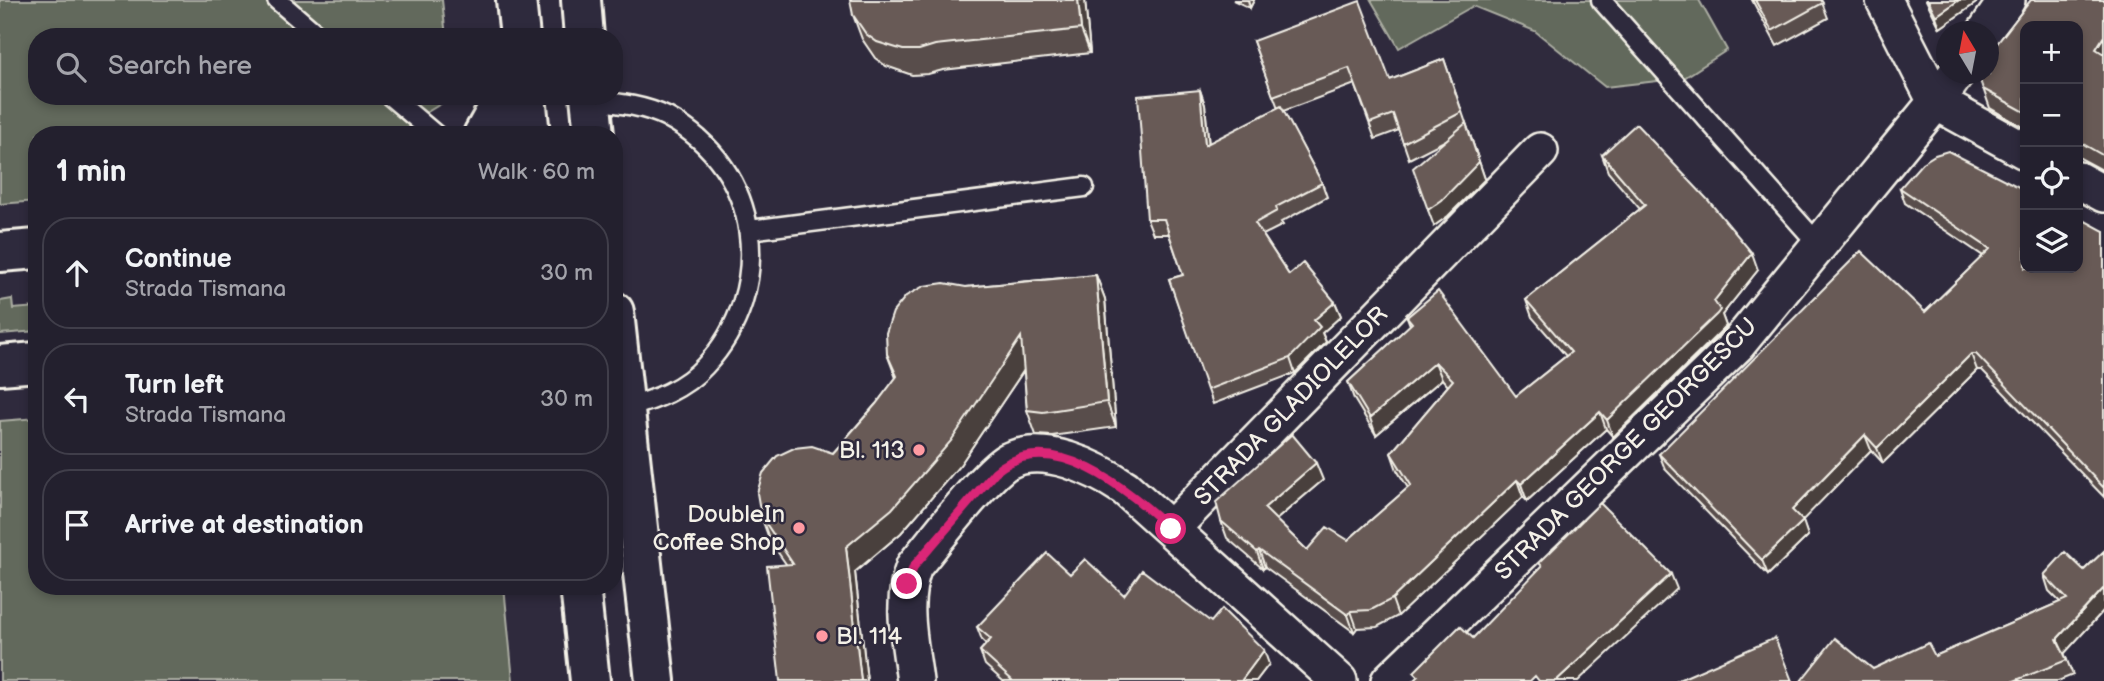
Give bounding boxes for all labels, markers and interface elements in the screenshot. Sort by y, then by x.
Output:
north arrow [1936,21,1999,84]
map controls [2020,21,2083,273]
button: + [2020,21,2083,84]
search box [28,28,623,105]
icon: search [52,48,90,86]
text: Search here [108,51,252,82]
button: − [2020,84,2083,147]
button: locate [2020,147,2083,210]
text: 1 min [56,154,126,190]
text: Walk · 60 m [478,158,595,186]
button: layers [2020,210,2083,273]
text: Continue [125,244,232,275]
icon: ahead [58,254,96,292]
text: 30 m [540,259,593,287]
text: Strada Tismana [125,275,286,303]
street label: STRADA GLADIOLELOR [1188,300,1394,512]
street label: STRADA GEORGE GEORGESCU [1489,312,1763,586]
text: Turn left [125,370,224,401]
icon: left [58,380,96,418]
text: 30 m [540,385,593,413]
text: Strada Tismana [125,401,286,429]
place label: Bl. 113 [839,436,905,465]
marker: Bl. 113 [911,442,927,458]
place label: DoubleIn Coffee Shop [652,500,785,557]
icon: arrive [58,506,96,544]
text: Arrive at destination [125,510,364,541]
route start [1155,513,1186,544]
marker: DoubleIn Coffee Shop [791,520,807,536]
route end [891,568,922,599]
place label: Bl. 114 [836,622,903,651]
marker: Bl. 114 [814,628,830,644]

